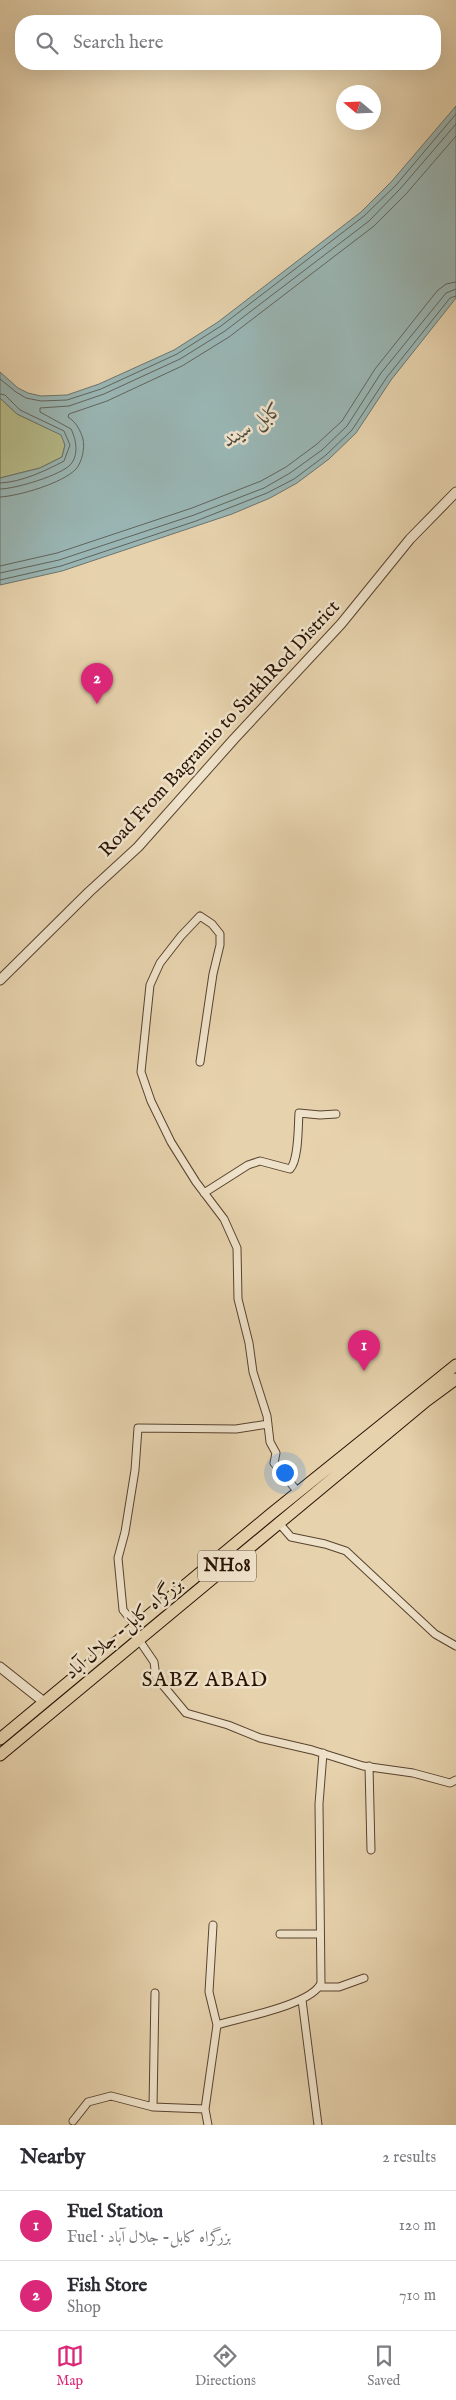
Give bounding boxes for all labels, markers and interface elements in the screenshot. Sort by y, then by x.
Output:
search box [15,15,441,70]
icon: search [33,29,61,57]
text: Search here [73,31,164,55]
north arrow [336,85,381,130]
water label: کابل سيند [218,397,289,454]
street label: Road From Bagramio to SurkhRod District [95,595,346,862]
pin: 2 [81,663,113,704]
pin: 1 [348,1330,380,1371]
your location [272,1460,298,1486]
road number: NH08 [198,1550,256,1582]
street label: بزرگراه کابل- جلال آباد [59,1571,188,1685]
district label: SABZ ABAD [142,1667,268,1694]
text: Nearby [20,2144,85,2171]
text: 2 results [382,2148,436,2168]
text: Fuel Station [67,2200,163,2224]
text: 1 [33,2216,39,2236]
text: 120 m [399,2216,436,2236]
text: Fuel · بزرگراه کابل- جلال آباد [67,2228,231,2248]
text: Fish Store [67,2274,147,2298]
text: 2 [32,2286,40,2306]
text: 710 m [399,2286,436,2306]
text: Shop [67,2298,101,2318]
tab: Map [56,2342,84,2390]
tab: Directions [195,2342,256,2390]
tab: Saved [367,2342,400,2390]

